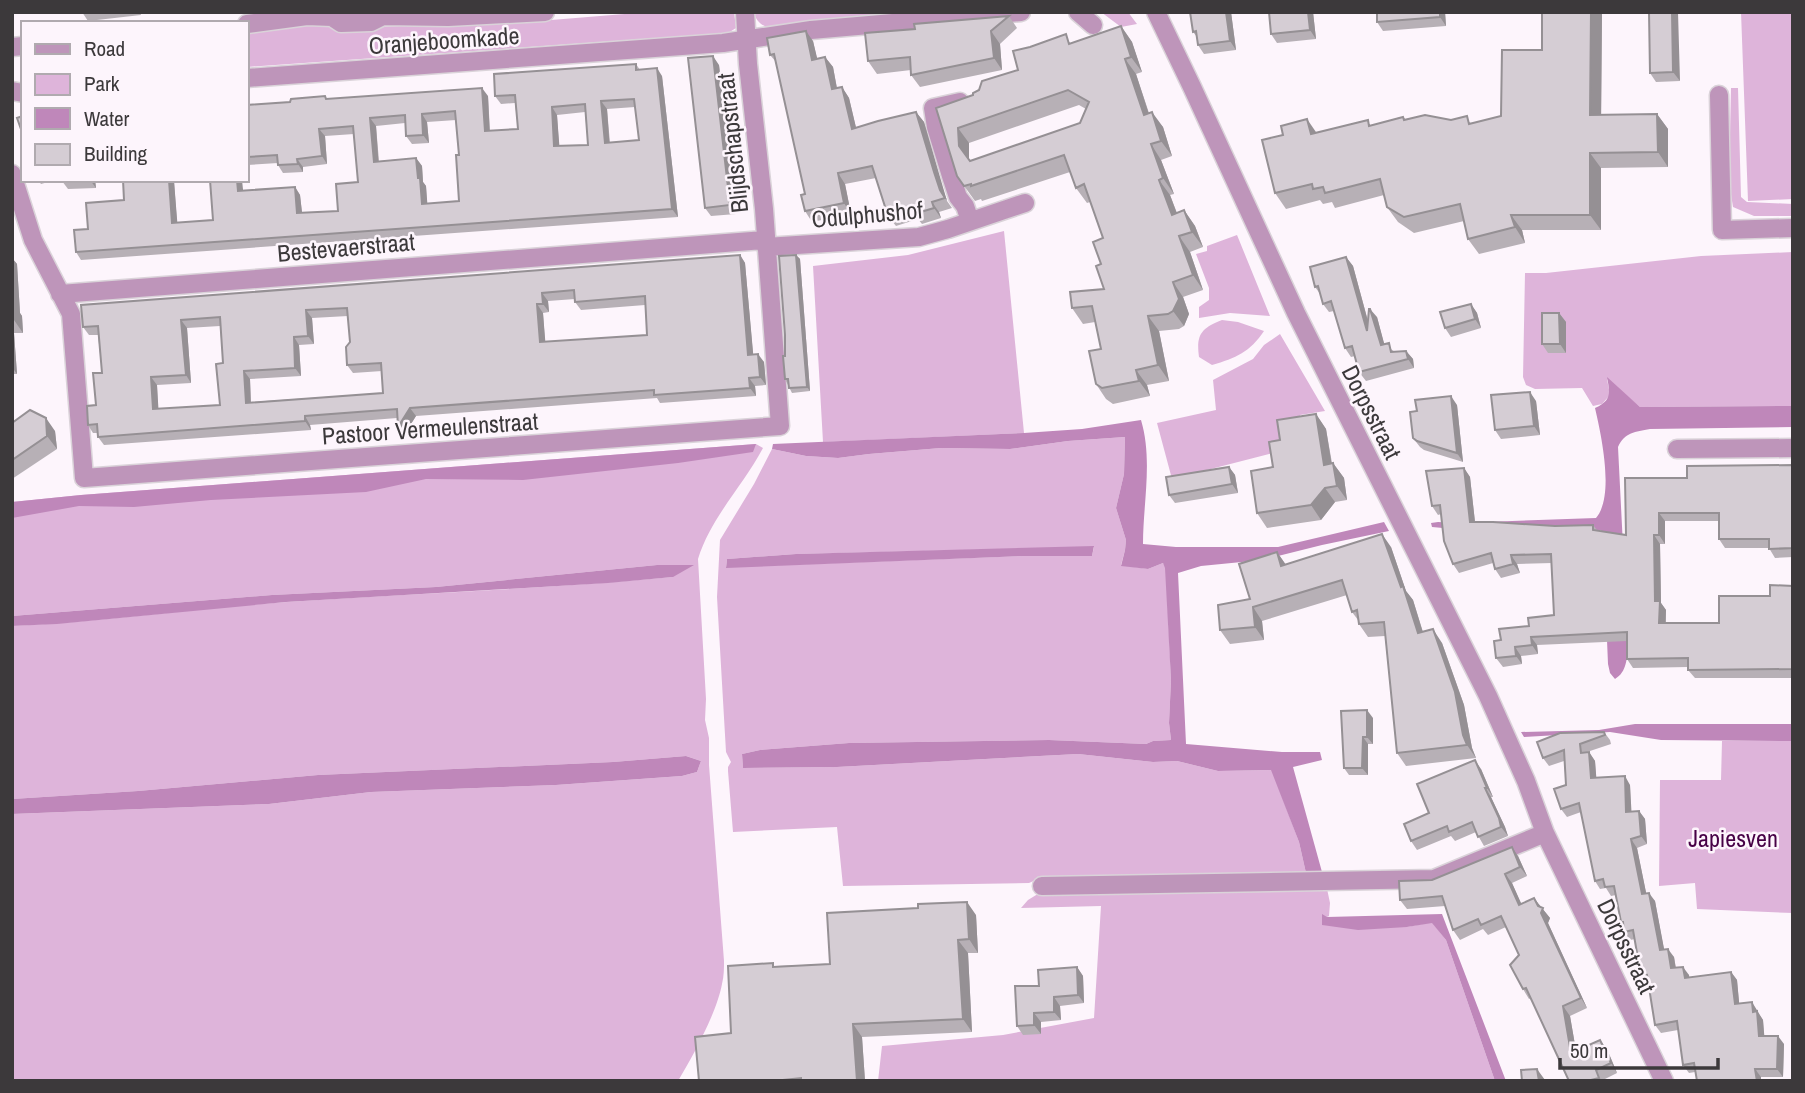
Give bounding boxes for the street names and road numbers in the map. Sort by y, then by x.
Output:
street label: Oranjeboomkade [368,19,520,61]
street label: Blijdschapstraat [709,71,755,214]
street label: Odulphushof [810,193,925,235]
street label: Bestevaerstraat [276,225,417,269]
street label: Dorpsstraat [1335,359,1410,465]
street label: Pastoor Vermeulenstraat [321,404,540,452]
street label: Dorpsstraat [1590,893,1664,999]

